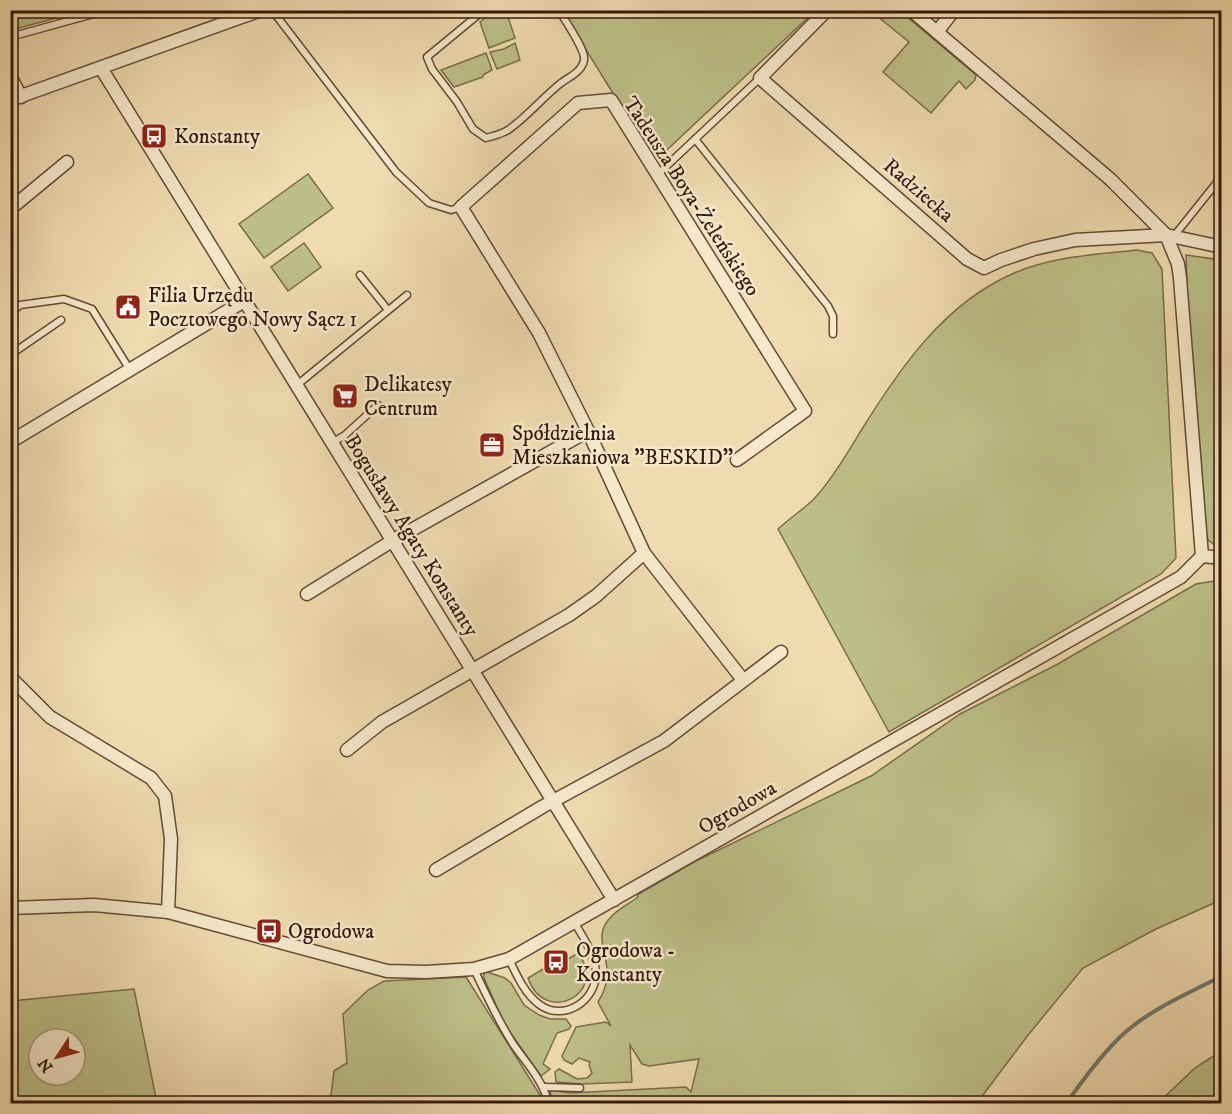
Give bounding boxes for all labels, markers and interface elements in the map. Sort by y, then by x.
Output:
street label: Tadeusza Boya-Żeleńskiego [617,91,766,301]
bus stop icon: Konstanty [139,121,169,151]
place label: Konstanty [174,124,261,150]
street label: Radziecka [878,153,959,228]
place label: Filia Urzędu Pocztowego Nowy Sącz 1 [148,283,357,333]
public building icon: Filia Urzędu Pocztowego Nowy Sącz 1 [113,292,143,322]
place label: Delikatesy Centrum [364,372,453,422]
supermarket icon: Delikatesy Centrum [330,381,360,411]
place label: Spółdzielnia Mieszkaniowa "BESKID" [512,421,733,471]
street label: Bogusławy Agaty Konstanty [338,430,485,642]
office icon: Spółdzielnia Mieszkaniowa "BESKID" [477,430,507,460]
street label: Ogrodowa [694,775,781,841]
bus stop icon: Ogrodowa [254,916,284,946]
place label: Ogrodowa [288,919,374,945]
place label: Ogrodowa - Konstanty [576,938,675,988]
bus stop icon: Ogrodowa - Konstanty [541,947,571,977]
north arrow [27,1027,87,1087]
text: N [34,1054,58,1076]

